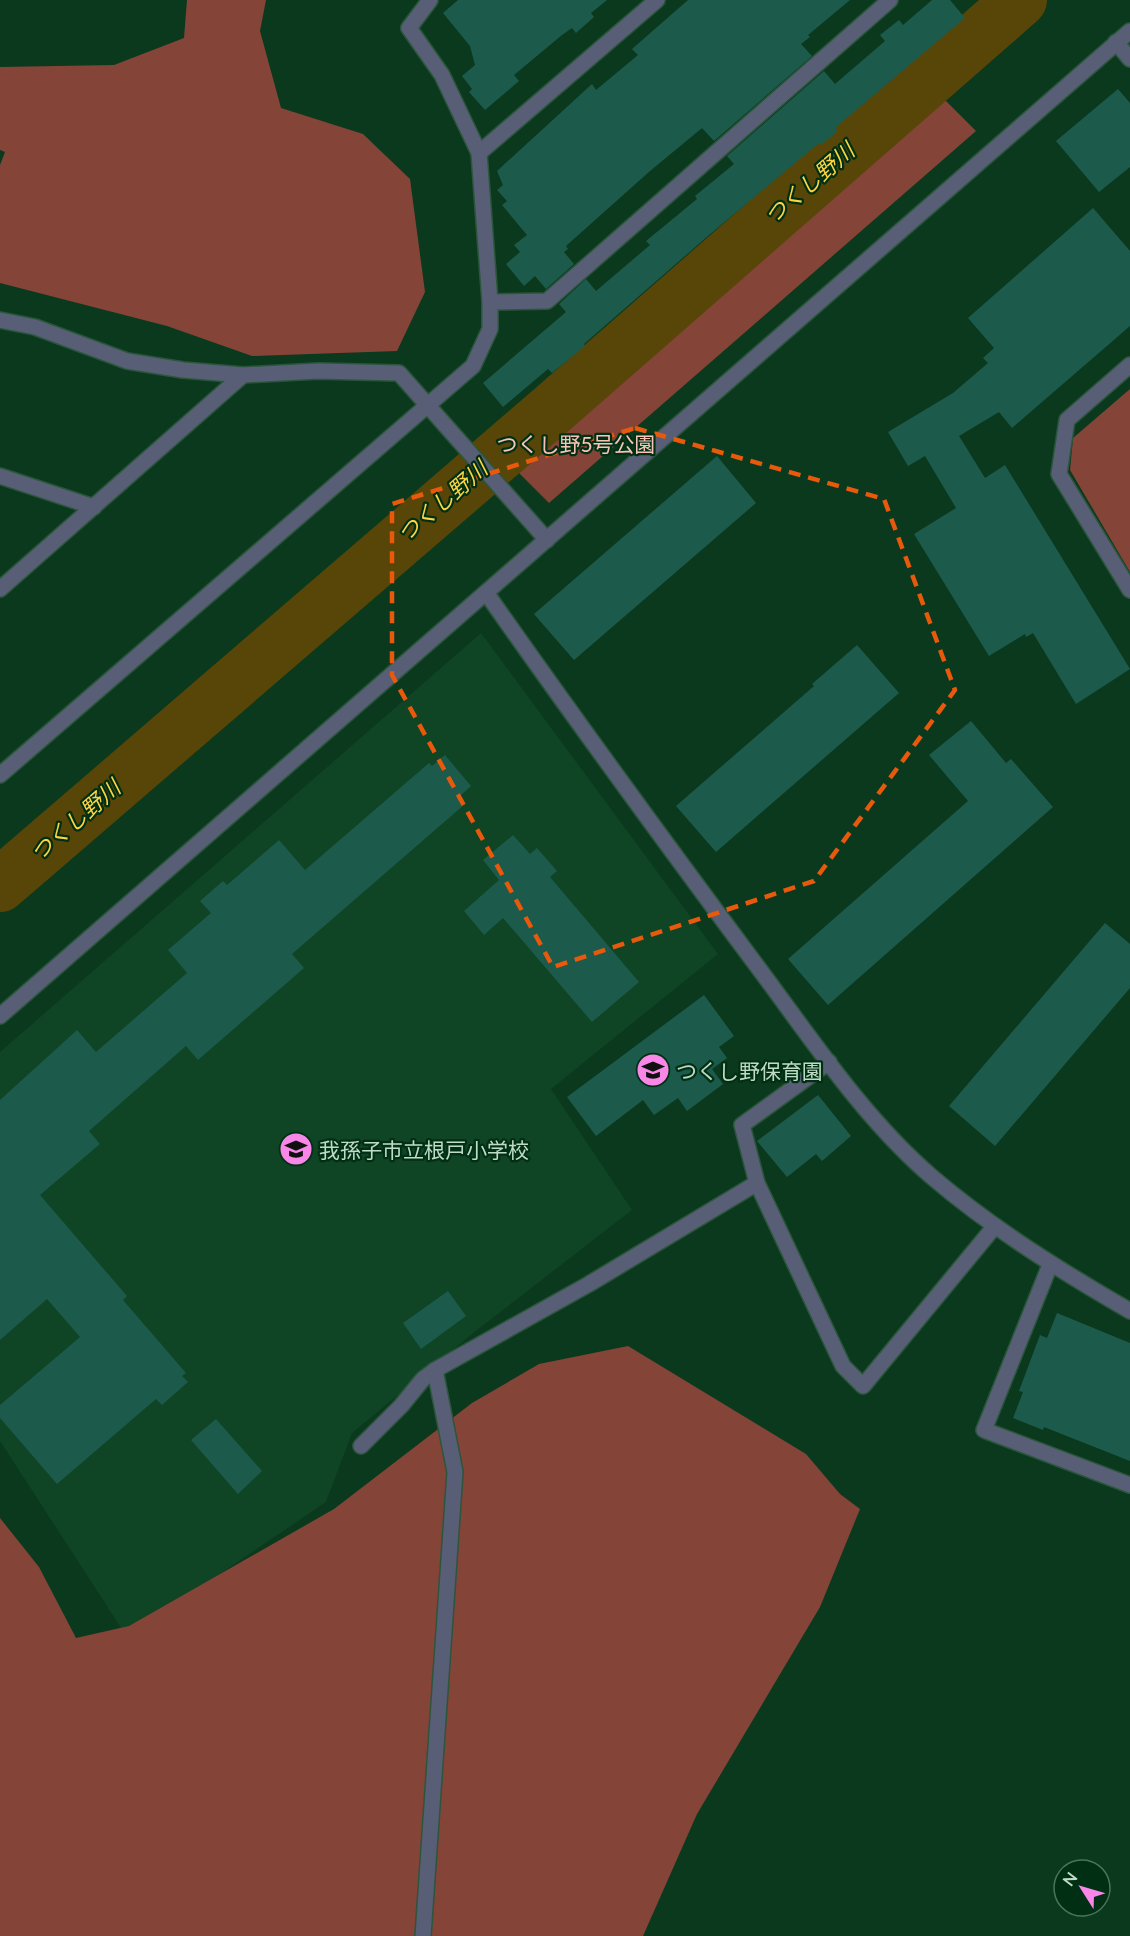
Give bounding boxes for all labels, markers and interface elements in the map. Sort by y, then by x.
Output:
water label: つくし野川 [759,135,861,229]
park label: つくし野5号公園 [496,431,656,456]
water label: つくし野川 [392,453,494,547]
water label: つくし野川 [25,772,127,866]
school or university icon: つくし野保育園 [635,1052,671,1088]
place label: つくし野保育園 [676,1058,823,1083]
school or university icon: 我孫子市立根戸小学校 [278,1131,314,1167]
place label: 我孫子市立根戸小学校 [319,1137,529,1162]
north arrow [1052,1858,1112,1918]
text: N [1058,1868,1081,1889]

